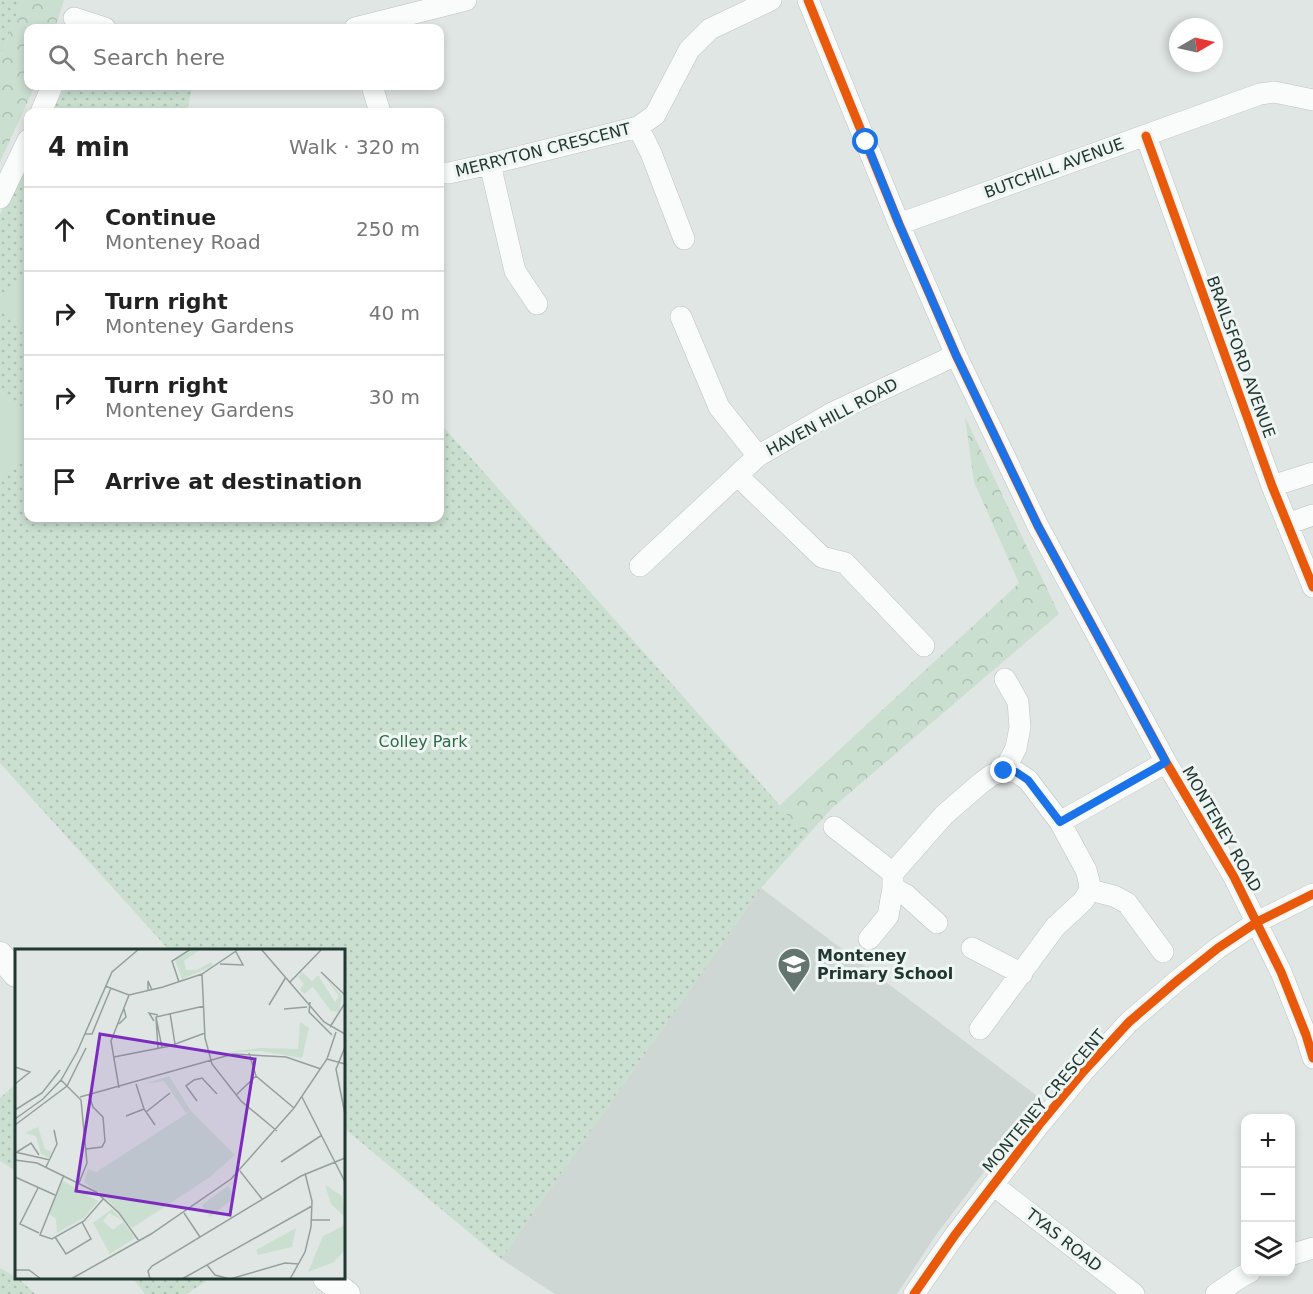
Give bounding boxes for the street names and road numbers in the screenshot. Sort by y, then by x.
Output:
street label: MERRYTON CRESCENT [453,119,633,181]
street label: BUTCHILL AVENUE [982,134,1126,202]
street label: BRAILSFORD AVENUE [1203,273,1279,441]
street label: HAVEN HILL ROAD [763,374,901,460]
street label: MONTENEY ROAD [1178,763,1266,895]
street label: MONTENEY CRESCENT [979,1025,1110,1176]
street label: TYAS ROAD [1021,1204,1106,1276]

